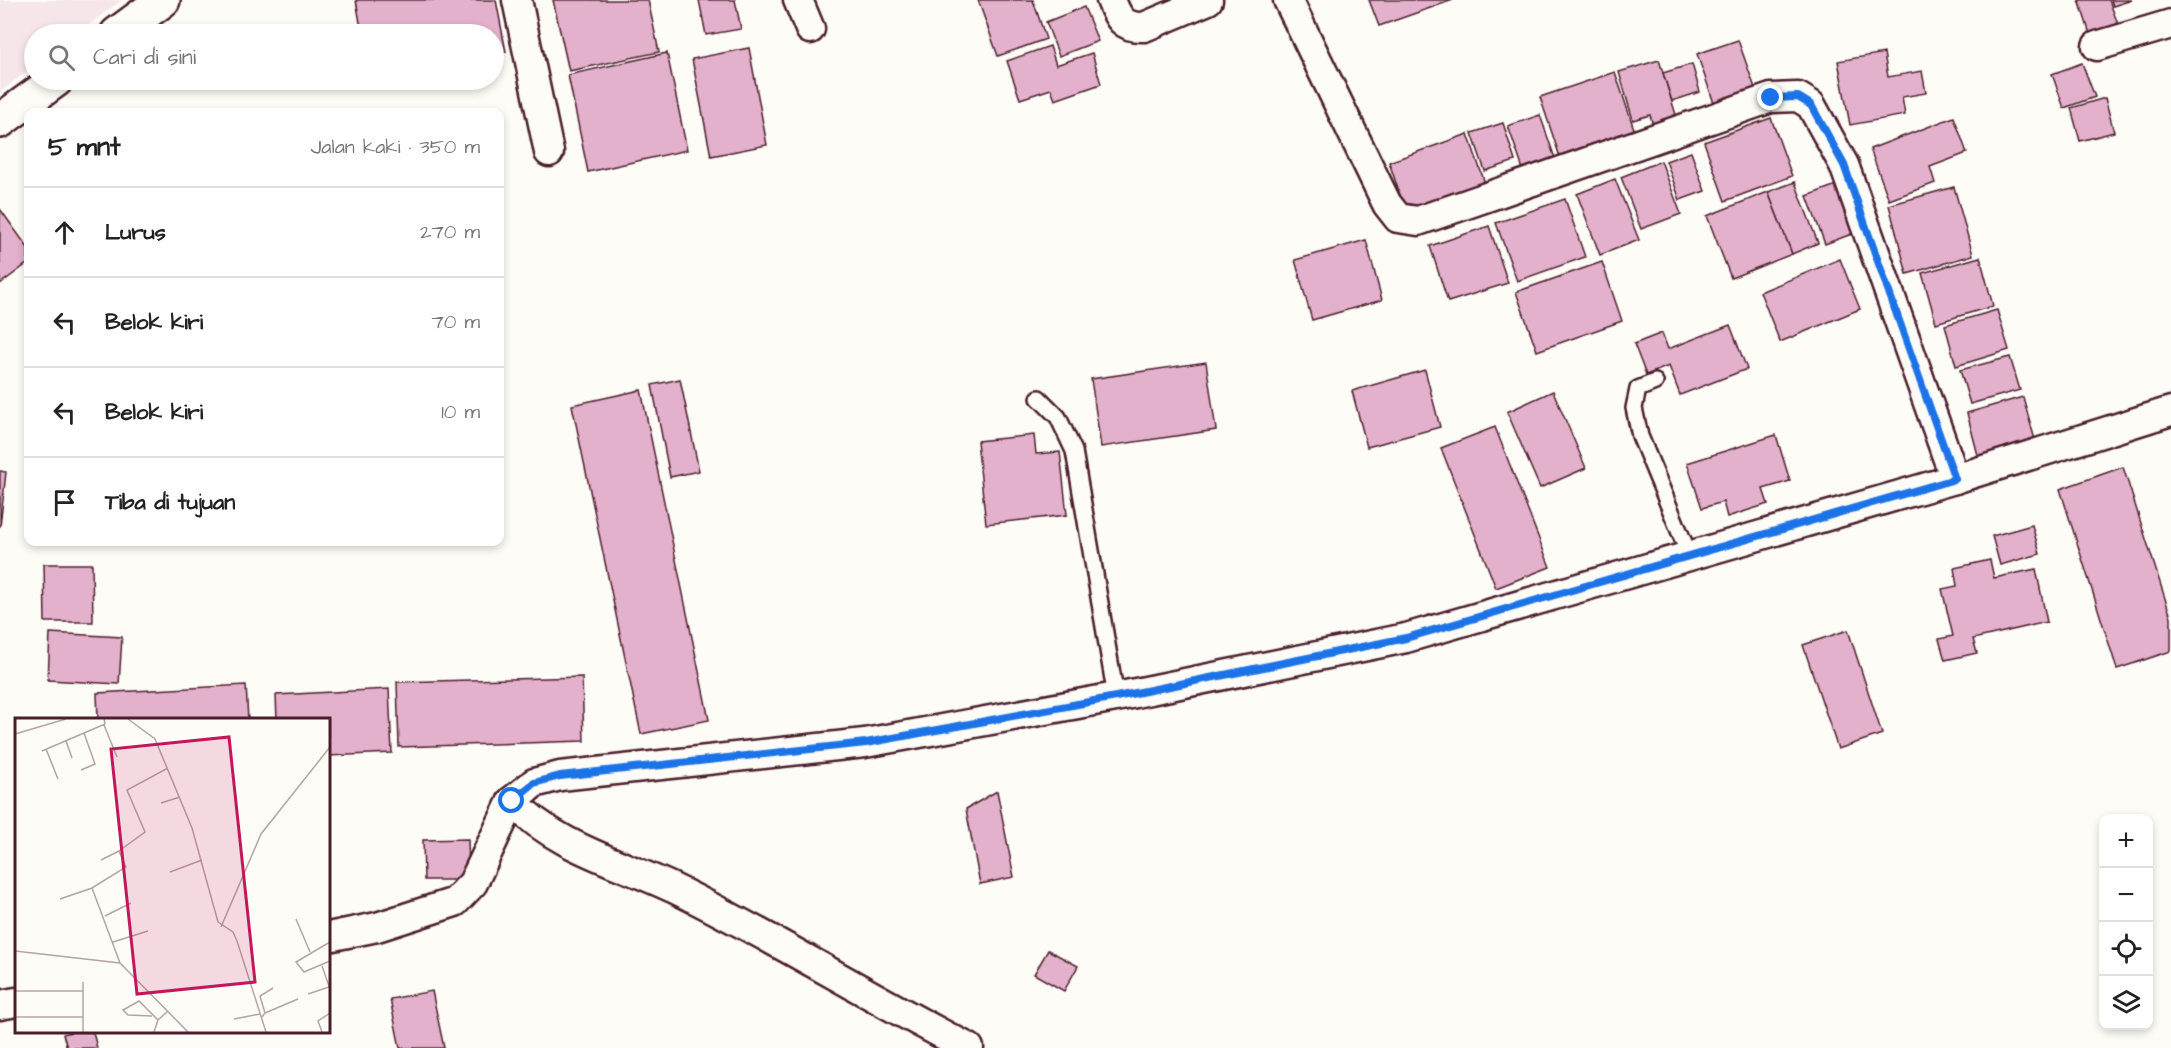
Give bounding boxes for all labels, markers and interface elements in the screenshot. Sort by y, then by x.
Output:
search box [24,24,504,90]
icon: search [45,41,78,74]
text: Cari di sini [93,42,196,73]
route end [1757,84,1783,110]
text: 5 mnt [48,129,121,165]
text: Jalan kaki · 350 m [311,133,480,161]
icon: ahead [48,216,81,249]
text: Lurus [105,217,166,248]
text: 270 m [420,218,480,246]
icon: left [48,306,81,339]
text: Belok kiri [105,307,203,338]
text: 70 m [432,308,480,336]
icon: left [48,396,81,429]
text: Belok kiri [105,397,203,428]
text: 10 m [441,398,480,426]
icon: arrive [48,486,81,519]
text: Tiba di tujuan [105,487,235,518]
inset map [15,718,330,1033]
route start [498,787,524,813]
map controls [2099,814,2153,1030]
button: + [2099,814,2153,868]
button: − [2099,868,2153,922]
button: locate [2099,922,2153,976]
button: layers [2099,976,2153,1030]

